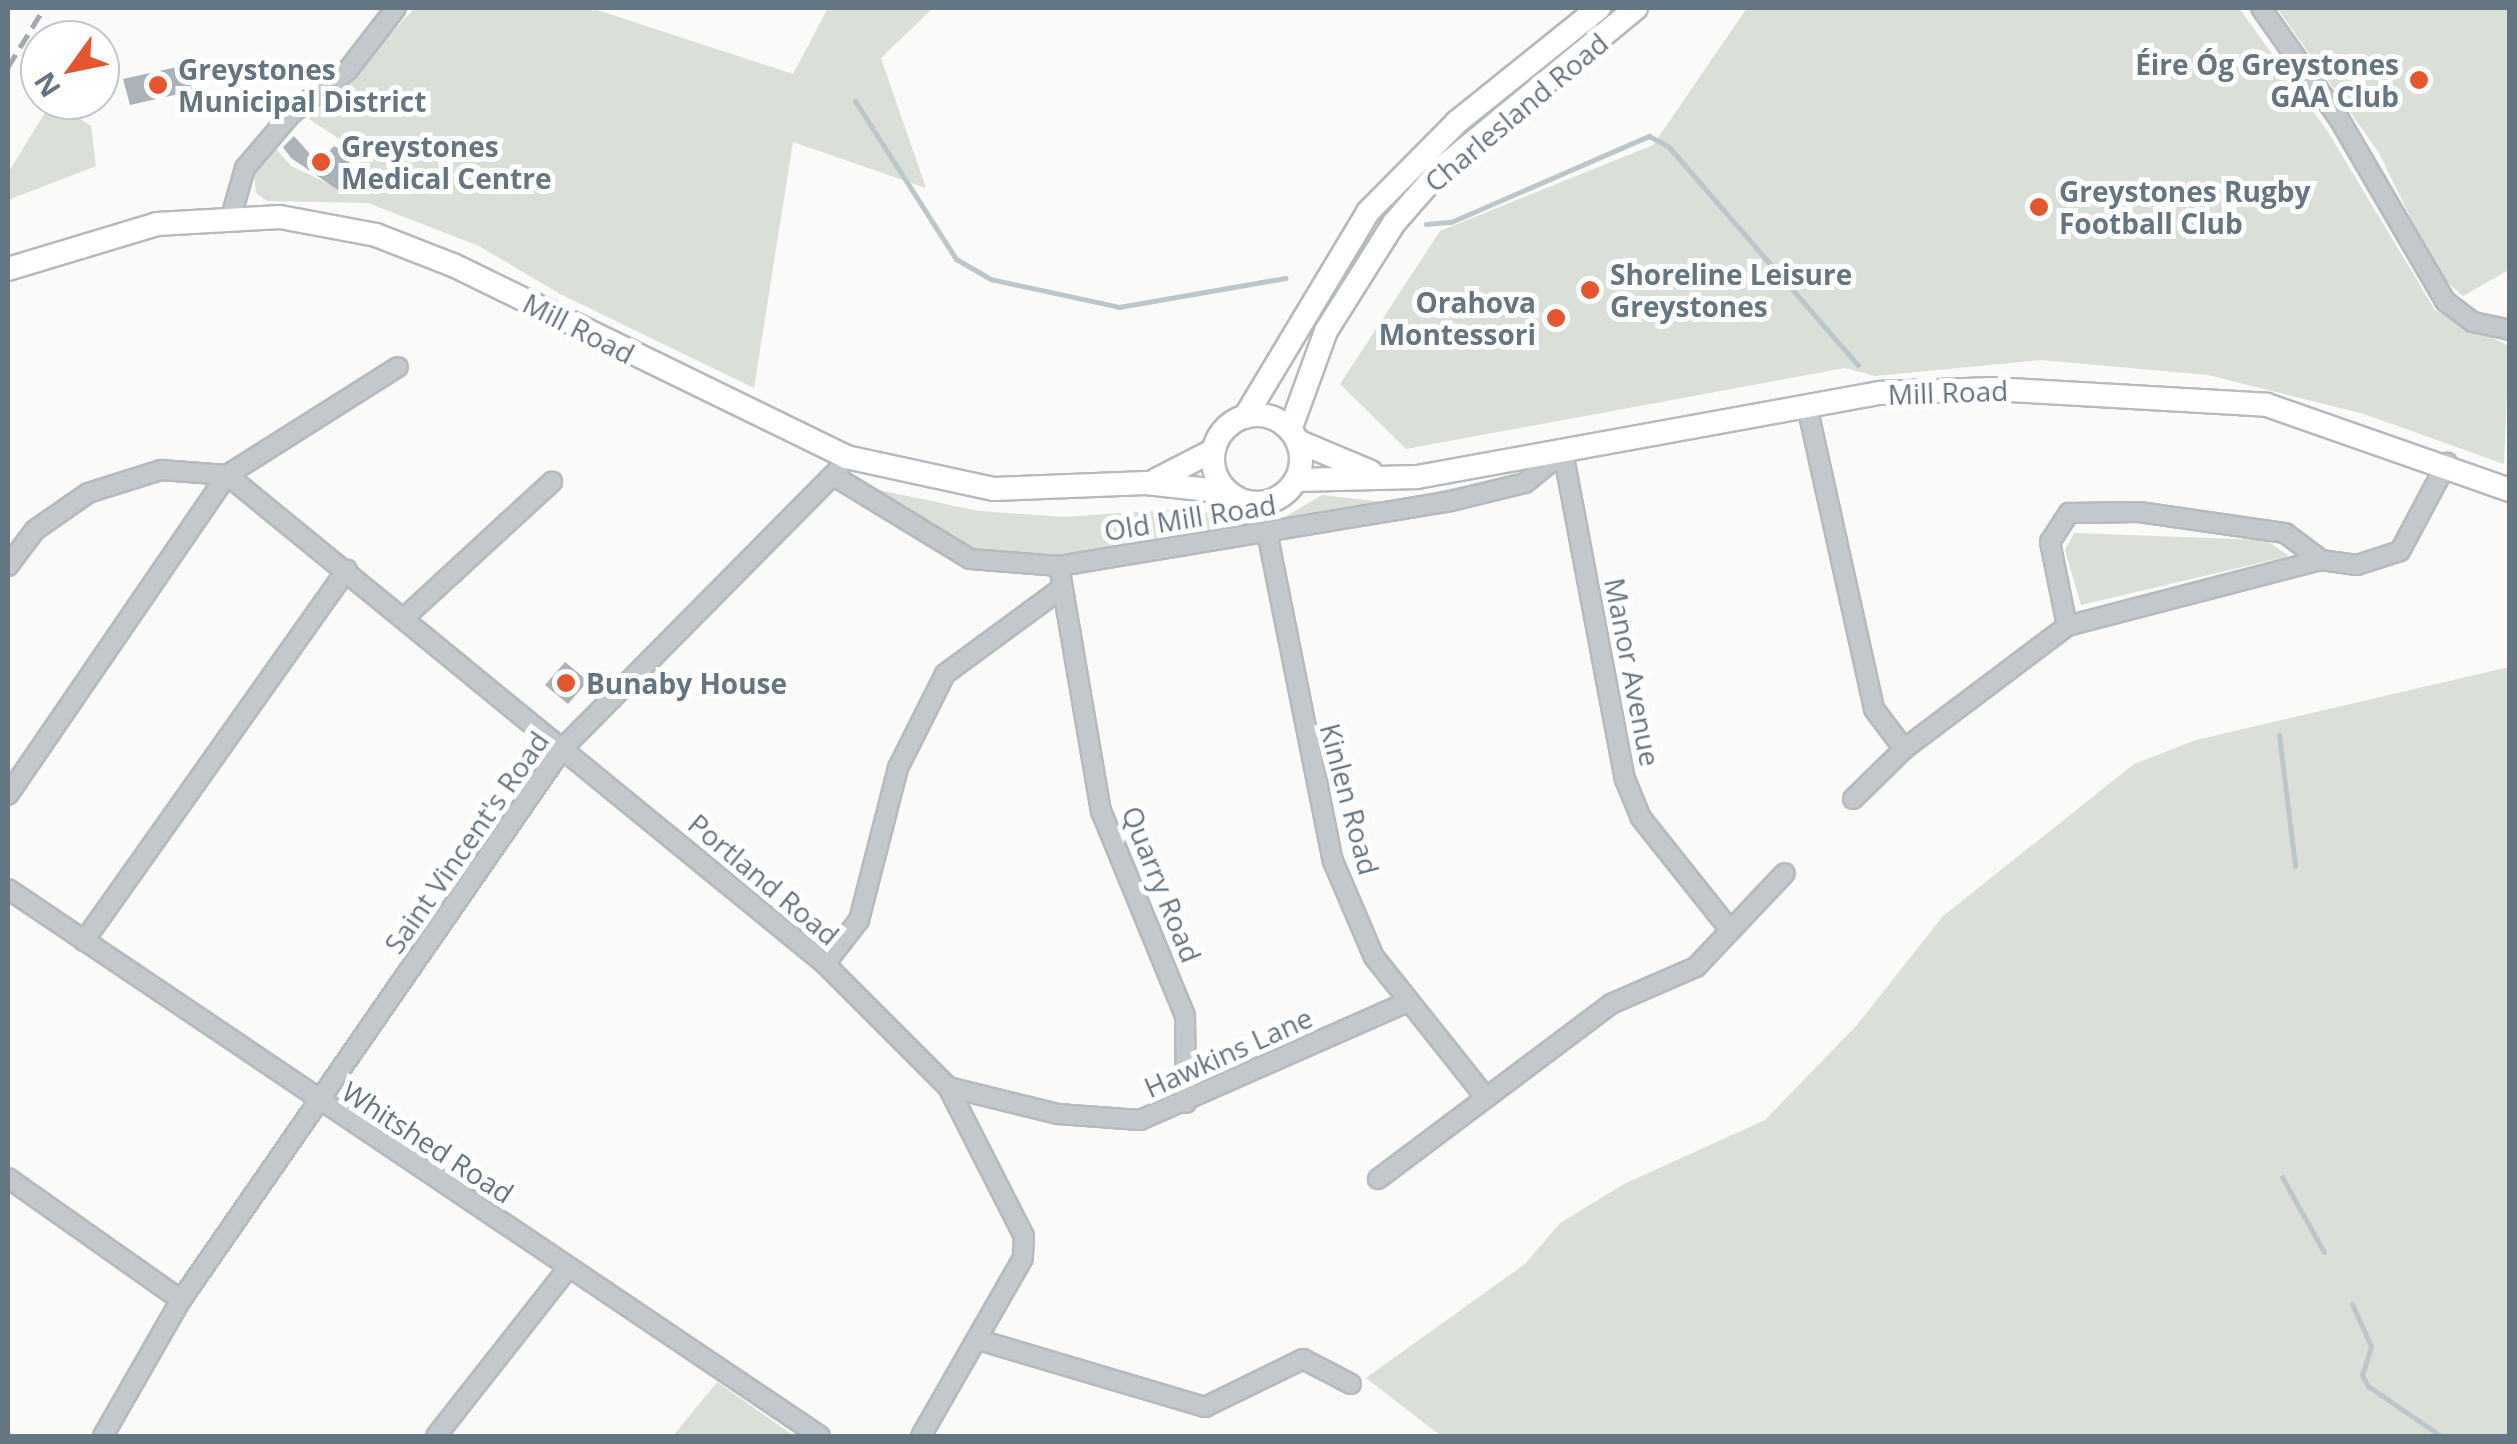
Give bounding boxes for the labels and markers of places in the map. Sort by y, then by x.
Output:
place label: Éire Óg Greystones GAA Club [2135,47,2399,113]
place label: Greystones Municipal District [178,52,426,118]
marker: Éire Óg Greystones GAA Club [2408,69,2430,91]
marker: Greystones Municipal District [147,74,169,96]
place label: Greystones Medical Centre [341,129,552,195]
marker: Greystones Medical Centre [310,151,332,173]
place label: Greystones Rugby Football Club [2059,174,2310,240]
marker: Greystones Rugby Football Club [2028,196,2050,218]
place label: Shoreline Leisure Greystones [1610,257,1852,323]
marker: Shoreline Leisure Greystones [1579,279,1601,301]
place label: Orahova Montessori [1379,285,1536,351]
marker: Orahova Montessori [1545,307,1567,329]
place label: Bunaby House [586,666,787,700]
marker: Bunaby House [555,672,577,694]

